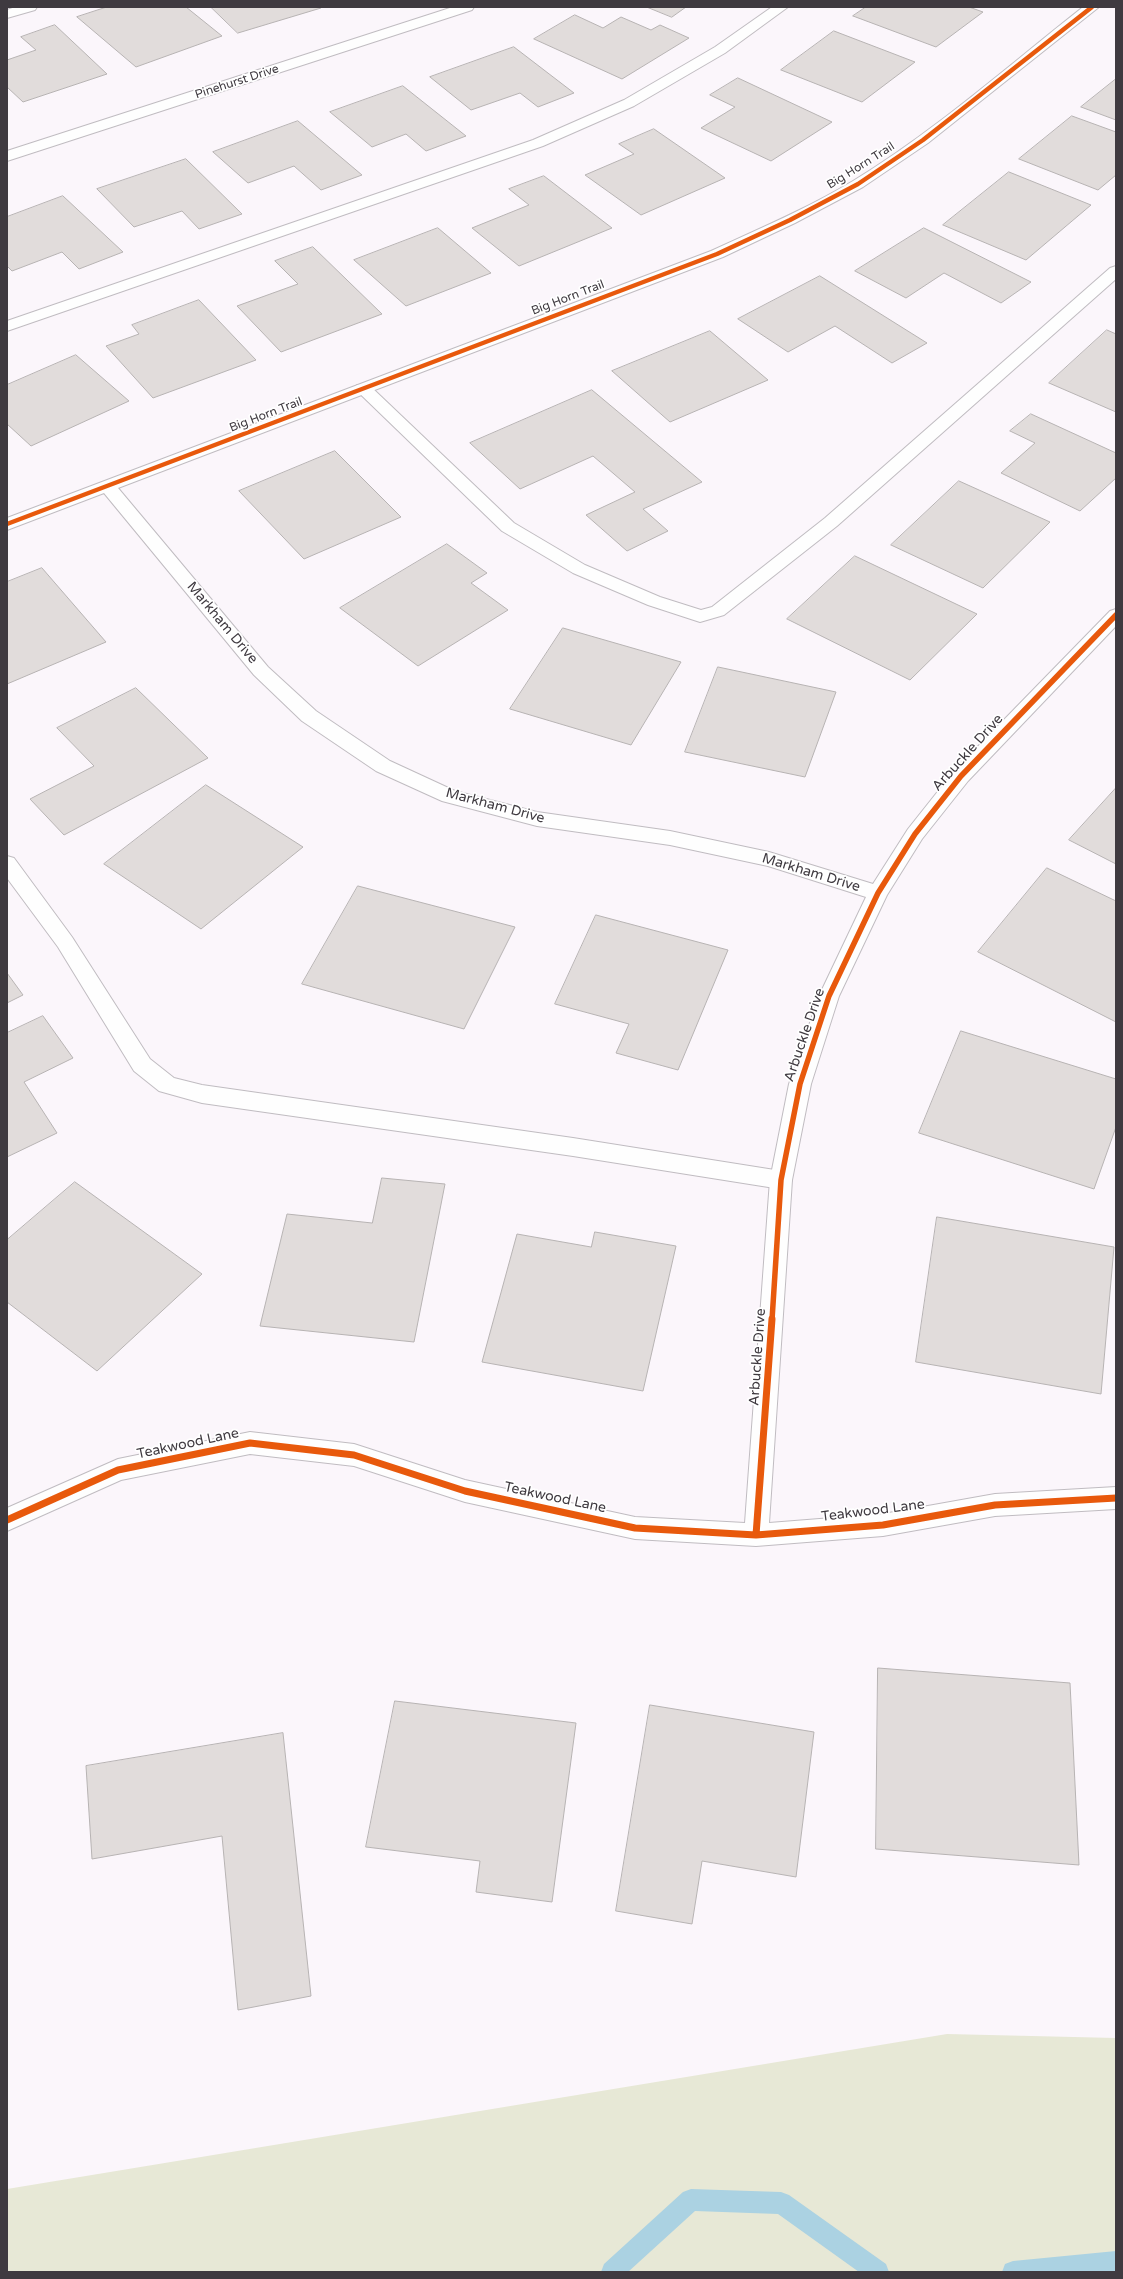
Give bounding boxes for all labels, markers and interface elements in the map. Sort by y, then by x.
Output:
street label: Pinehurst Drive [193,62,281,102]
street label: Big Horn Trail [825,139,897,193]
street label: Big Horn Trail [529,277,607,319]
street label: Big Horn Trail [227,394,305,436]
street label: Markham Drive [183,579,261,667]
street label: Arbuckle Drive [929,711,1007,795]
street label: Markham Drive [444,785,546,827]
street label: Markham Drive [760,850,862,896]
street label: Arbuckle Drive [781,986,829,1084]
street label: Arbuckle Drive [746,1308,770,1406]
street label: Teakwood Lane [135,1425,241,1463]
street label: Teakwood Lane [502,1479,608,1517]
street label: Teakwood Lane [820,1496,926,1526]

